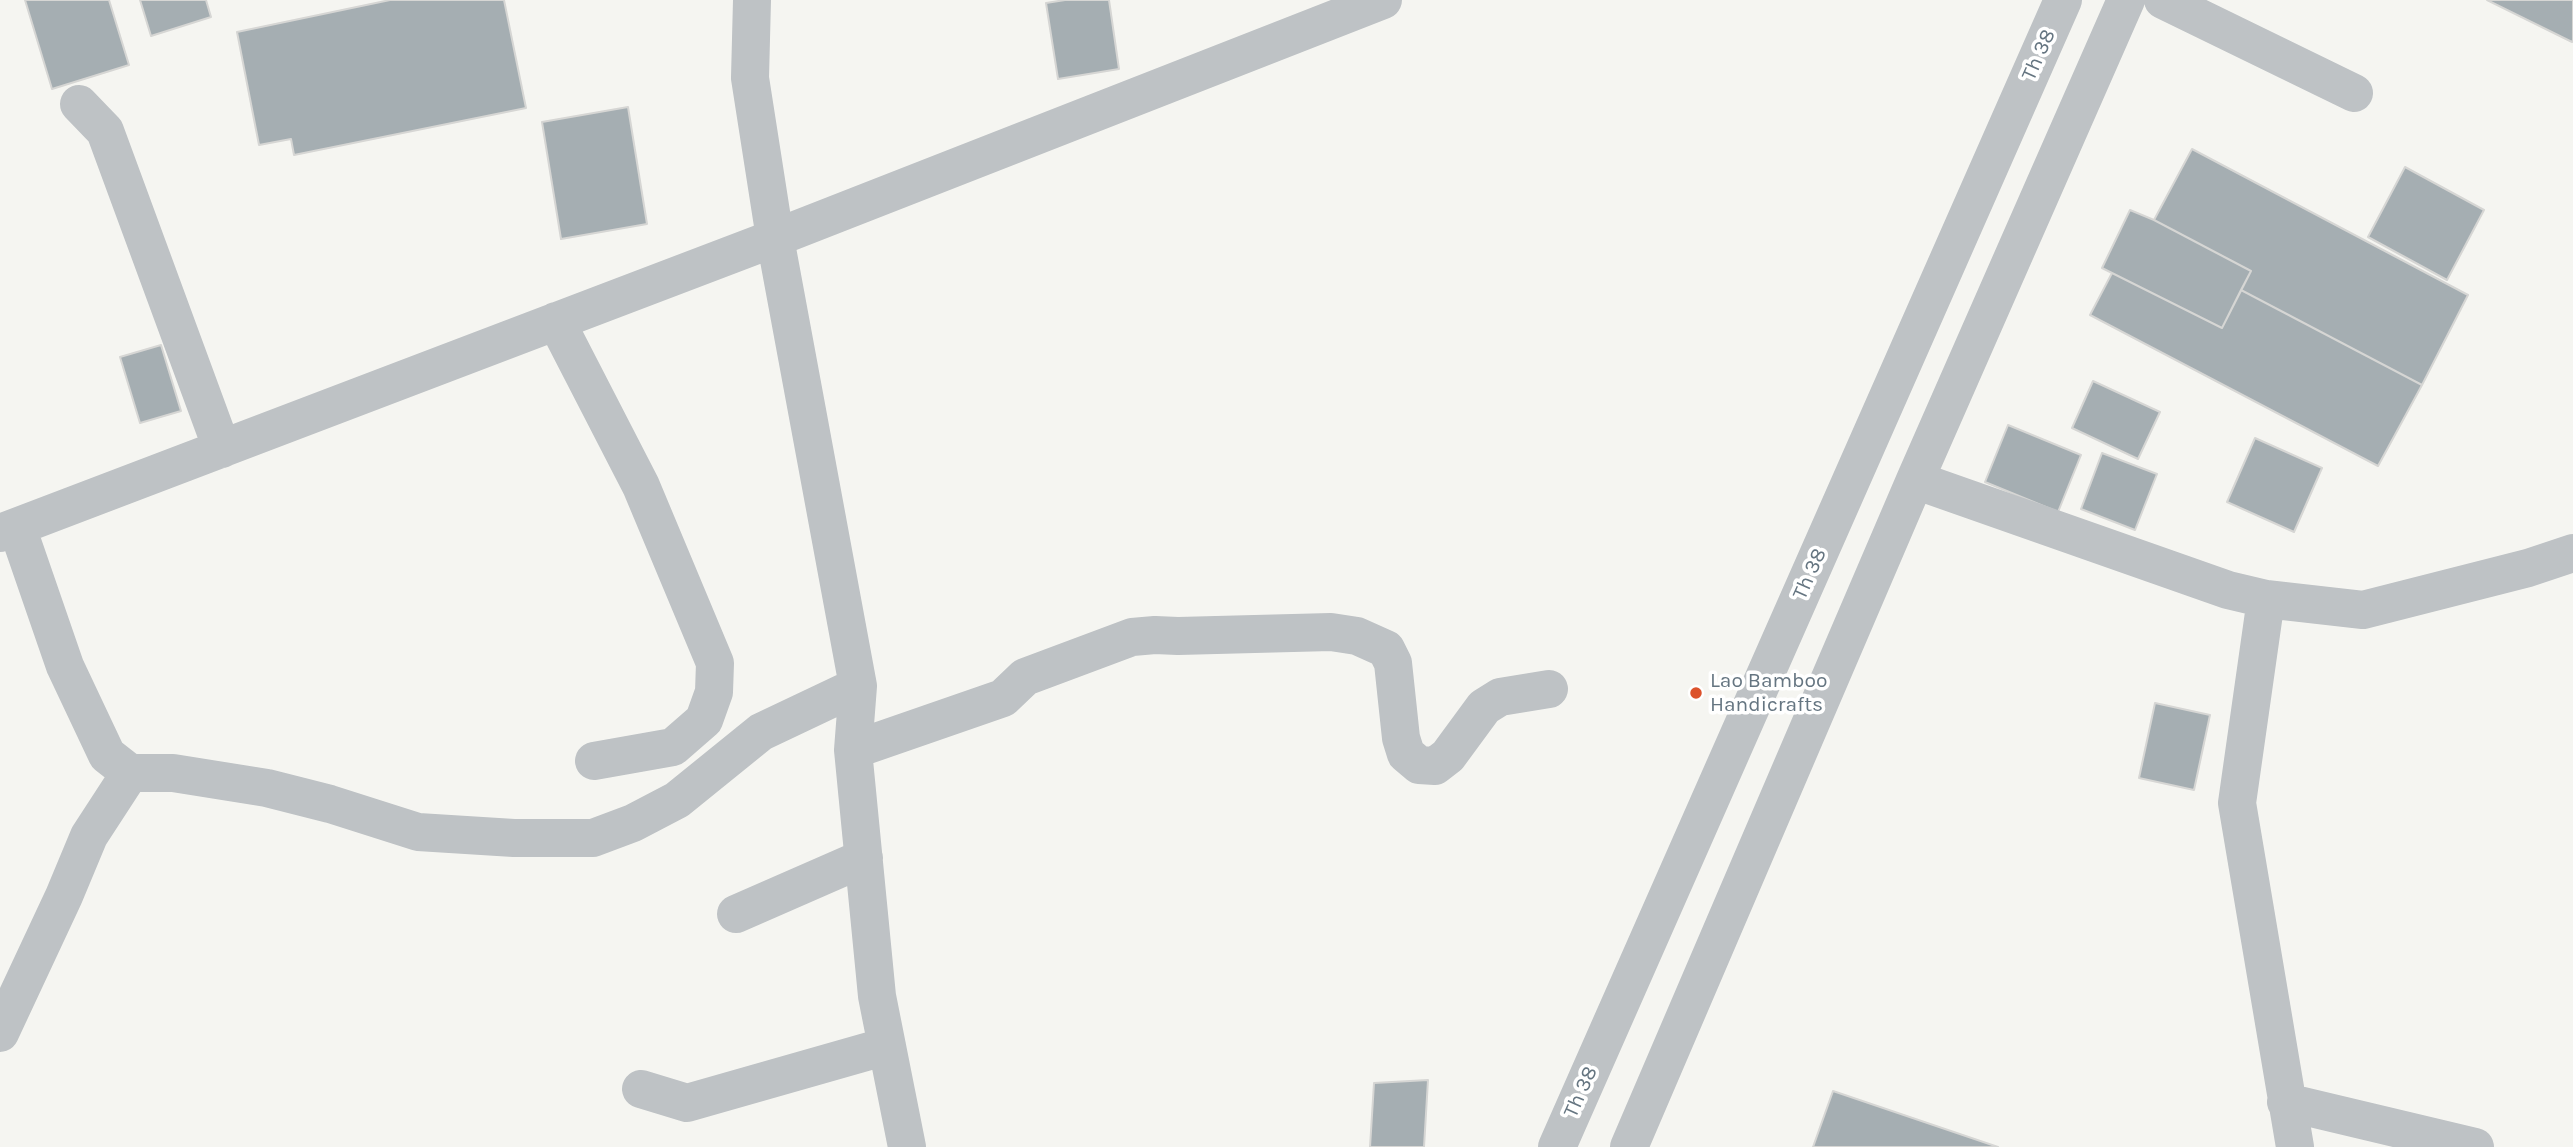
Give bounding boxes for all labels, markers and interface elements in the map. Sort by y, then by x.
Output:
street label: Th 38 [2017,25,2061,85]
street label: Th 38 [1788,544,1832,604]
place label: Lao Bamboo Handicrafts [1710,668,1827,718]
marker: Lao Bamboo Handicrafts [1688,685,1704,701]
street label: Th 38 [1559,1062,1603,1122]

